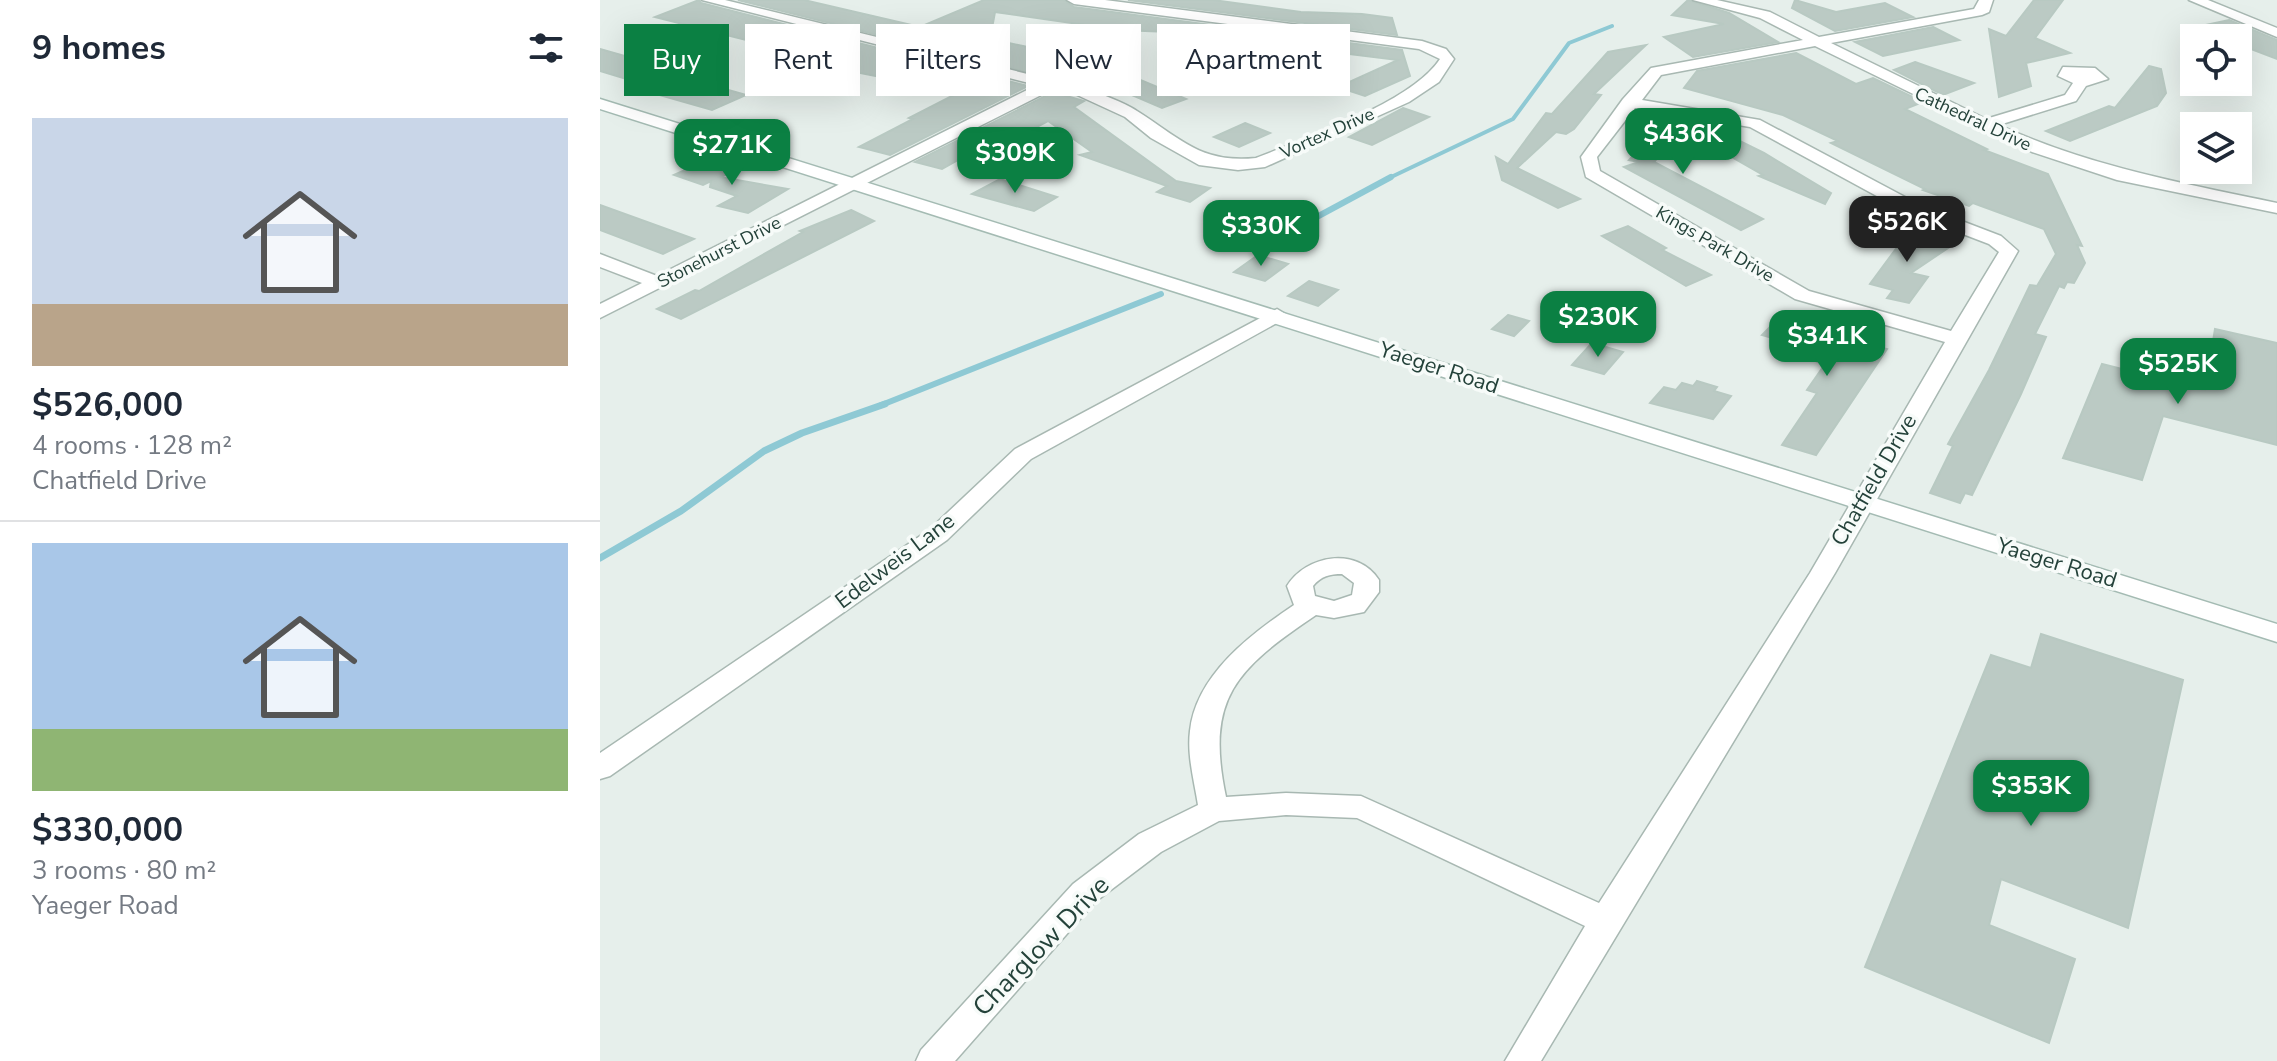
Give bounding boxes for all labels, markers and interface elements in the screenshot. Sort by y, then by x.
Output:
chip: Buy [624,24,729,96]
chip: Rent [745,24,860,96]
chip: Filters [876,24,1010,96]
chip: New [1026,24,1141,96]
chip: Apartment [1157,24,1350,96]
map controls [2180,24,2252,184]
button: locate [2180,24,2252,96]
text: 9 homes [32,25,166,71]
icon: filters [524,26,568,70]
street label: Cathedral Drive [1911,81,2035,157]
street label: Vortex Drive [1275,102,1378,165]
pin: $436K [1627,108,1739,176]
button: layers [2180,112,2252,184]
text: $436K [1643,116,1723,151]
pin: $271K [676,119,788,187]
text: $271K [692,127,772,162]
pin: $309K [959,127,1071,195]
text: $309K [975,135,1055,170]
icon: home [228,170,372,314]
pin: $526K [1851,196,1963,264]
pin: $330K [1205,200,1317,268]
street label: Kings Park Drive [1652,200,1778,288]
text: $526K [1867,204,1947,239]
text: $330K [1221,208,1301,243]
street label: Stonehurst Drive [653,210,785,294]
pin: $230K [1542,291,1654,359]
text: $230K [1558,299,1638,334]
pin: $341K [1771,310,1883,378]
text: $341K [1787,318,1867,353]
street label: Yaeger Road [1374,334,1503,401]
pin: $525K [2122,338,2234,406]
text: $525K [2138,346,2218,381]
text: $526,000 [32,382,183,428]
street label: Chatfield Drive [1824,409,1924,551]
text: 4 rooms · 128 m² [32,428,232,463]
text: Chatfield Drive [32,463,207,498]
street label: Edelweis Lane [829,506,961,616]
street label: Yaeger Road [1992,530,2121,595]
icon: home [228,595,372,739]
pin: $353K [1975,760,2087,828]
text: $353K [1991,768,2071,803]
text: $330,000 [32,807,183,853]
text: 3 rooms · 80 m² [32,853,216,888]
street label: Charglow Drive [965,868,1117,1024]
text: Yaeger Road [32,888,179,923]

